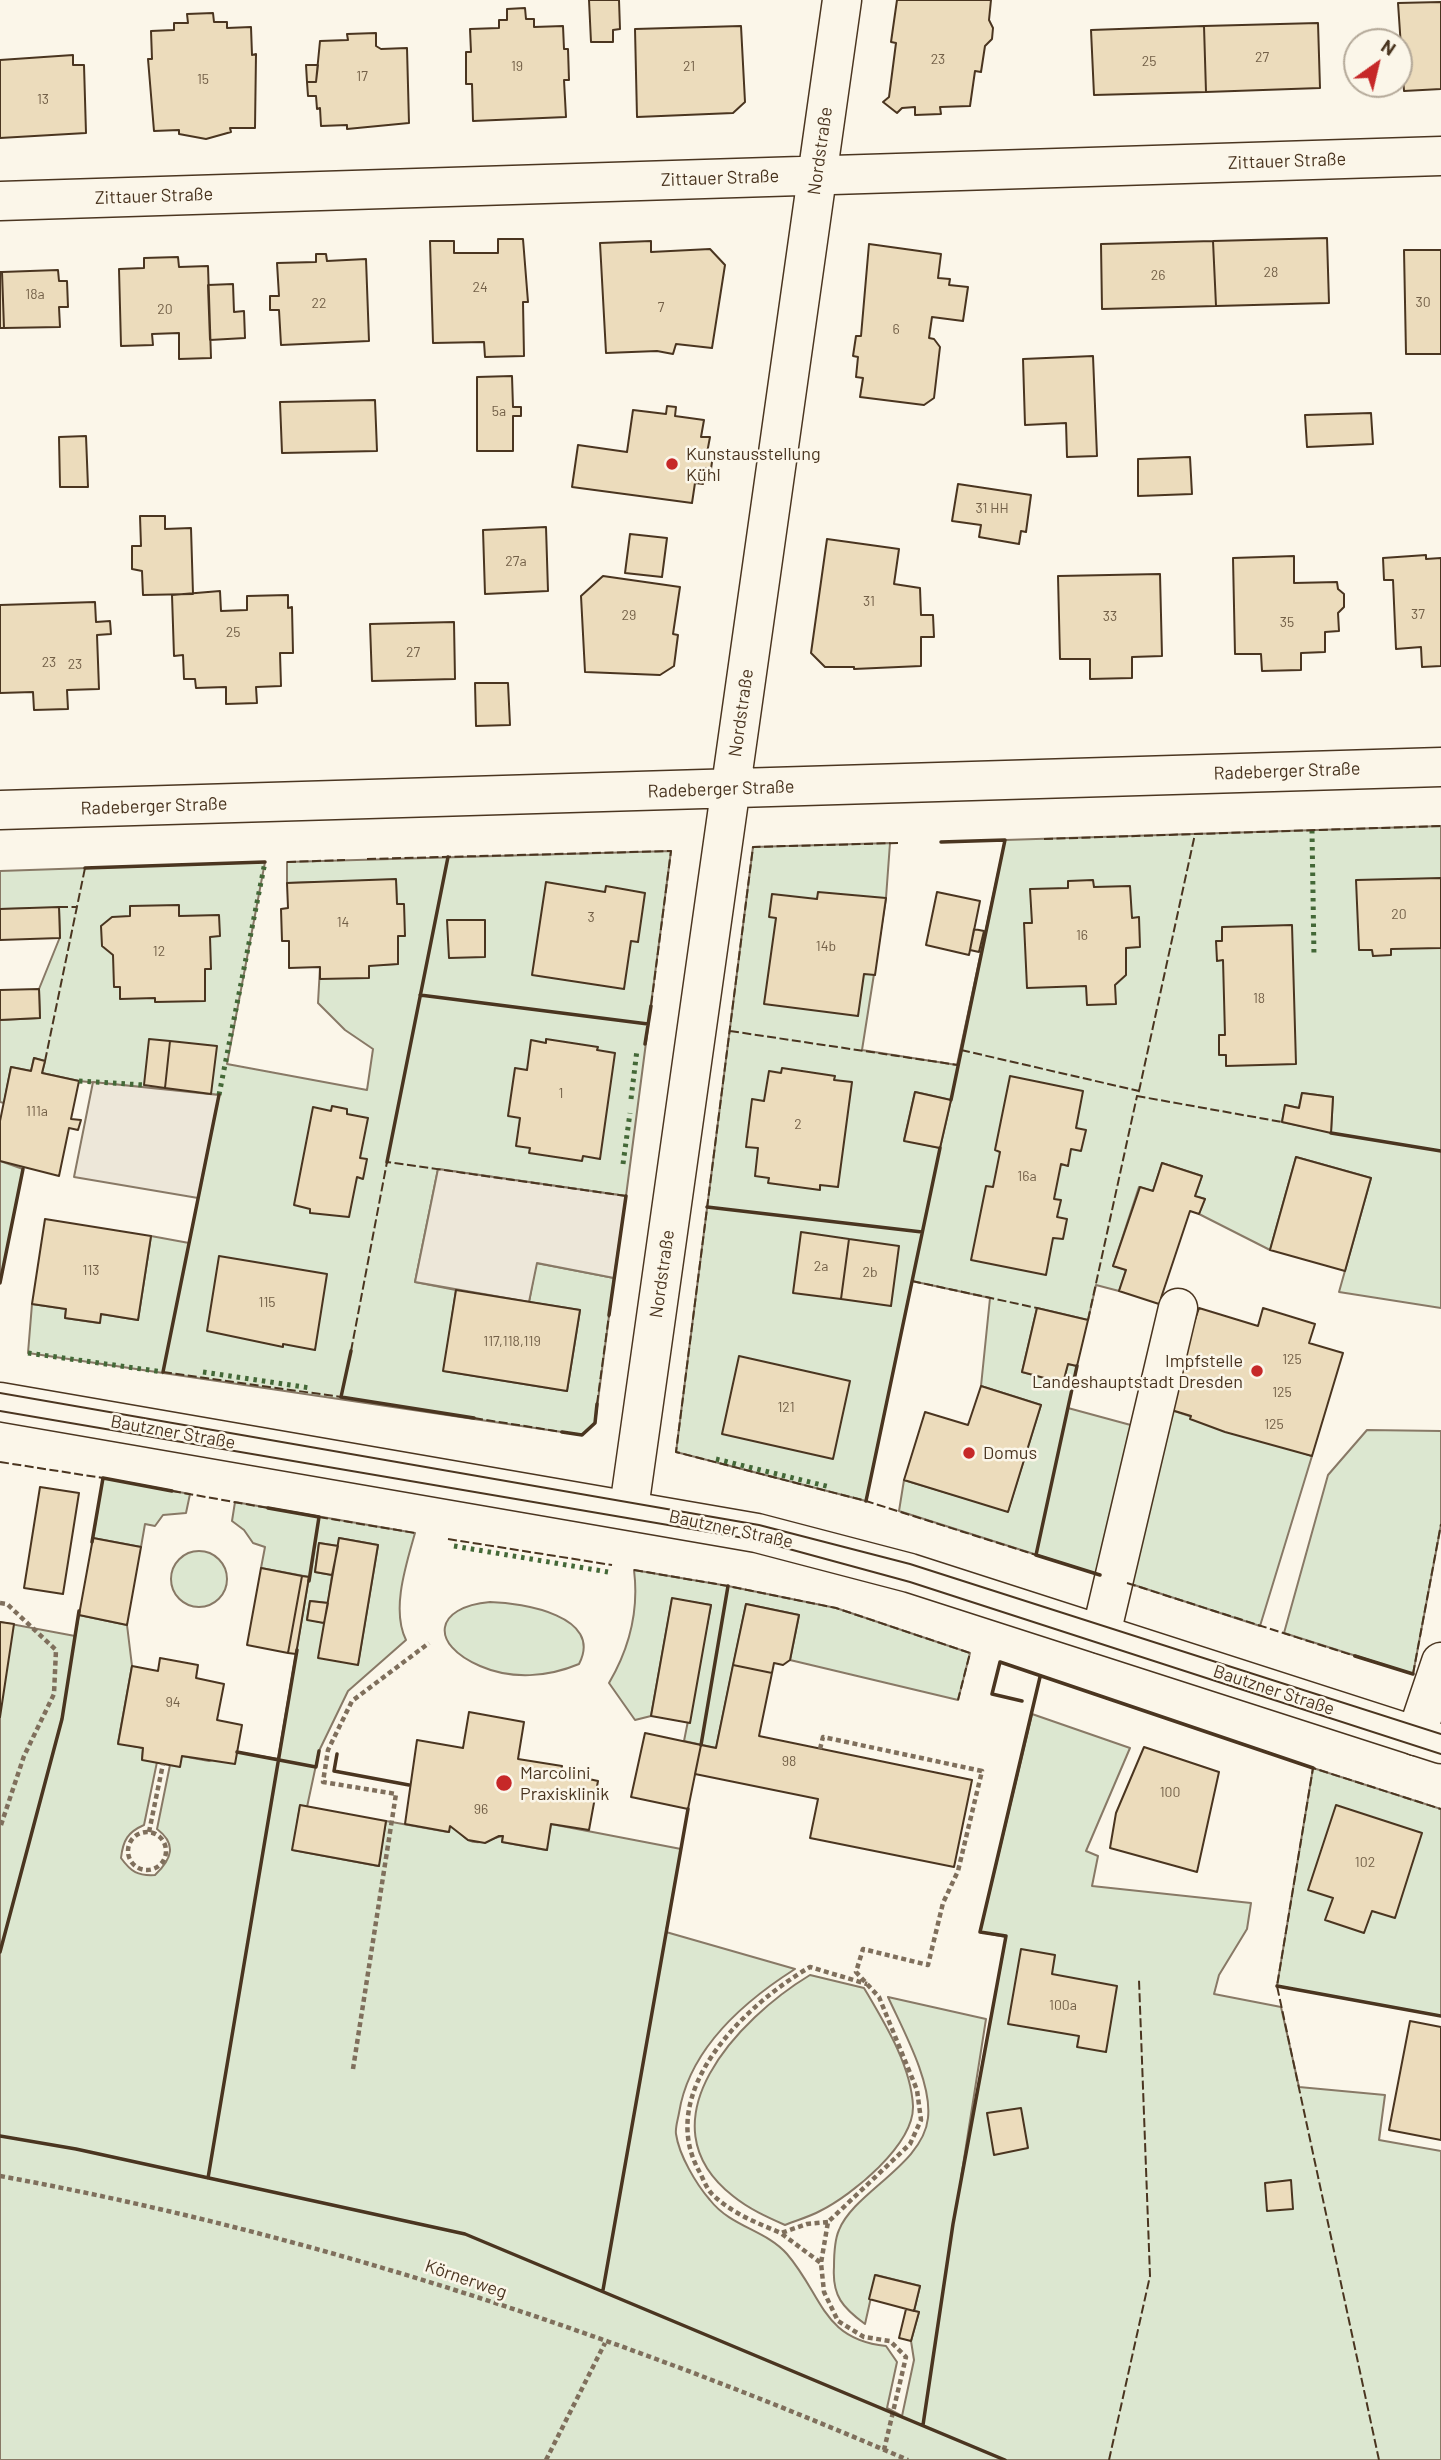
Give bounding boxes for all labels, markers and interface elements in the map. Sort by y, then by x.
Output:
north arrow [1343,28,1413,98]
text: N [1377,34,1401,60]
house number: 27 [1255,49,1269,65]
house number: 23 [931,51,945,67]
house number: 25 [1142,53,1156,69]
house number: 19 [511,58,523,74]
house number: 21 [683,58,695,74]
house number: 17 [356,68,368,84]
house number: 15 [197,71,209,87]
house number: 13 [37,91,49,107]
street label: Nordstraße [803,106,837,196]
street label: Zittauer Straße [1227,148,1347,174]
street label: Zittauer Straße [660,165,780,191]
street label: Zittauer Straße [94,183,214,209]
house number: 28 [1264,264,1278,280]
house number: 26 [1151,267,1165,283]
house number: 24 [472,279,488,295]
house number: 18a [25,286,45,302]
house number: 30 [1415,294,1431,310]
house number: 22 [311,295,327,311]
house number: 7 [658,299,664,315]
house number: 20 [157,301,173,317]
house number: 6 [892,321,900,337]
house number: 5a [492,403,506,419]
place label: Kunstausstellung Kühl [686,443,821,486]
marker: Kunstausstellung Kühl [664,456,680,472]
house number: 31 HH [975,500,1009,516]
house number: 27a [505,553,527,569]
house number: 31 [863,593,875,609]
house number: 37 [1411,606,1425,622]
house number: 29 [622,607,636,623]
house number: 33 [1103,608,1117,624]
house number: 35 [1280,614,1294,630]
house number: 25 [226,624,240,640]
house number: 27 [406,644,420,660]
house number: 23 [42,654,56,670]
house number: 23 [68,656,82,672]
street label: Nordstraße [724,668,758,758]
street label: Radeberger Straße [1213,758,1361,784]
street label: Radeberger Straße [647,776,795,802]
street label: Radeberger Straße [80,793,228,819]
house number: 20 [1391,906,1407,922]
house number: 3 [587,909,595,925]
house number: 14 [337,914,349,930]
house number: 16 [1076,927,1088,943]
house number: 14b [816,938,836,954]
house number: 12 [153,943,165,959]
house number: 18 [1253,990,1265,1006]
house number: 1 [559,1085,563,1101]
house number: 111a [26,1103,48,1119]
house number: 2 [794,1116,802,1132]
house number: 16a [1017,1168,1037,1184]
street label: Nordstraße [645,1229,679,1319]
house number: 2a [814,1258,828,1274]
house number: 113 [82,1262,100,1278]
house number: 2b [862,1264,878,1280]
house number: 115 [258,1294,276,1310]
house number: 117,118,119 [483,1333,541,1349]
place label: Impfstelle Landeshauptstadt Dresden [1032,1350,1243,1392]
house number: 125 [1282,1351,1302,1367]
marker: Impfstelle Landeshauptstadt Dresden [1249,1363,1265,1379]
house number: 125 [1272,1384,1292,1400]
house number: 121 [777,1399,795,1415]
street label: Bautzner Straße [109,1410,237,1454]
house number: 125 [1264,1416,1284,1432]
place label: Domus [983,1442,1037,1464]
marker: Domus [961,1445,977,1461]
street label: Bautzner Straße [667,1505,795,1553]
street label: Bautzner Straße [1211,1660,1337,1720]
house number: 94 [165,1694,181,1710]
house number: 98 [782,1753,796,1769]
place label: Marcolini Praxisklinik [520,1762,609,1804]
marker: Marcolini Praxisklinik [494,1773,514,1793]
house number: 100 [1160,1784,1180,1800]
house number: 96 [474,1801,488,1817]
house number: 102 [1355,1854,1375,1870]
house number: 100a [1049,1997,1077,2013]
street label: Körnerweg [422,2255,510,2303]

